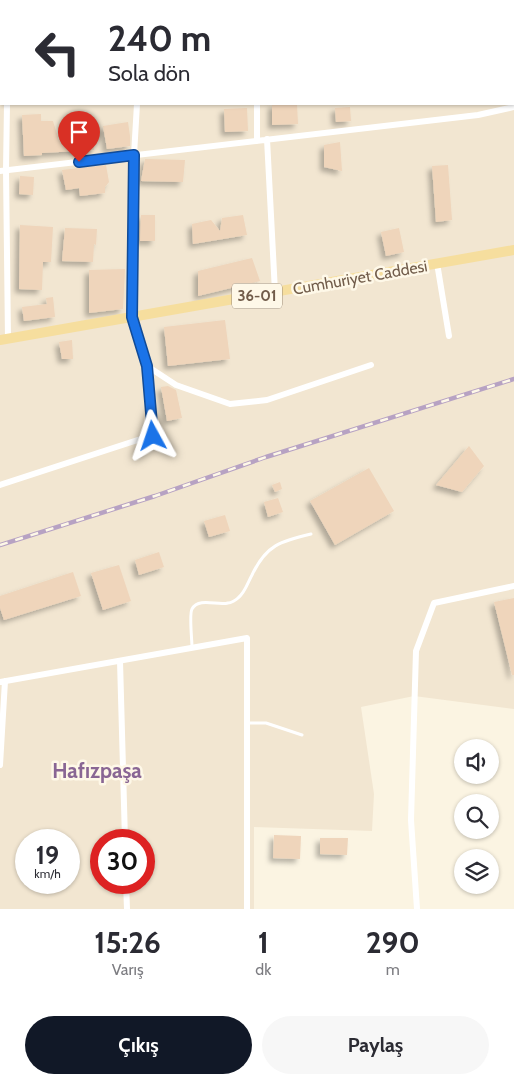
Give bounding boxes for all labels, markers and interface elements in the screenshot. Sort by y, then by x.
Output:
text: 240 m [108,17,211,60]
icon: left [25,20,90,85]
text: Sola dön [108,60,190,87]
pin [58,111,100,162]
icon: arrive [65,118,93,146]
street label: Cumhuriyet Caddesi [291,256,429,299]
road number: 36-01 [232,284,282,308]
position arrow [126,409,178,461]
map controls [454,739,499,894]
button: sound [454,739,499,784]
district label: Hafızpaşa [52,758,142,783]
button: search [454,794,499,839]
speed limit sign: 30 [90,829,155,894]
text: 19 [36,840,59,870]
button: layers [454,849,499,894]
text: km/h [34,866,61,881]
text: 15:26 [94,924,161,961]
text: 1 [258,924,269,961]
text: 290 [366,924,420,961]
text: Varış [112,960,144,979]
text: dk [255,960,271,979]
text: m [386,960,400,979]
button: Çıkış [25,1016,252,1074]
button: Paylaş [262,1016,489,1074]

